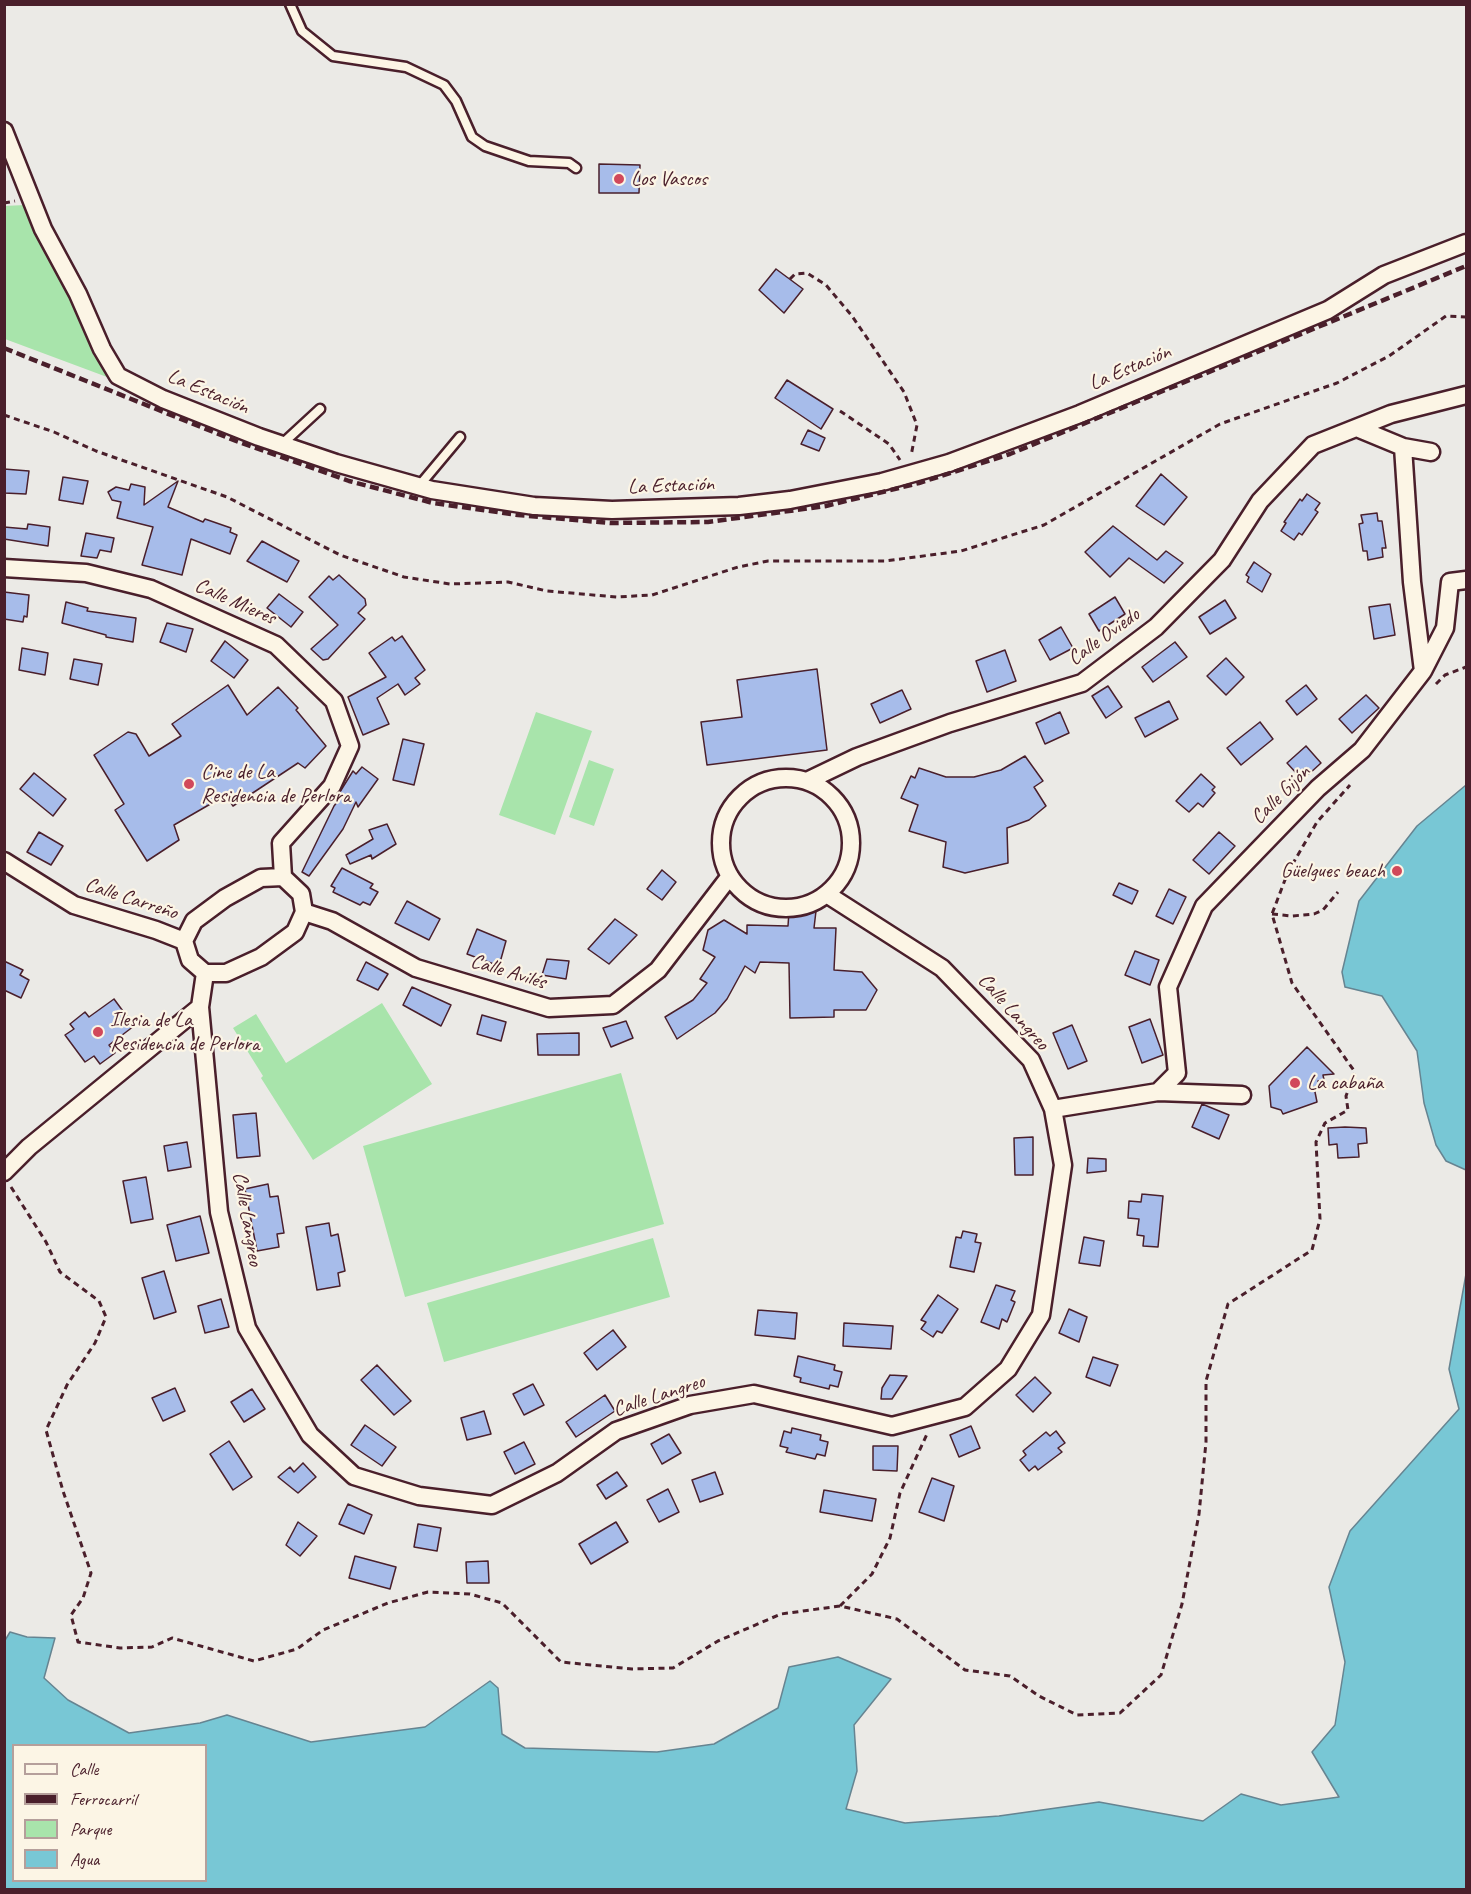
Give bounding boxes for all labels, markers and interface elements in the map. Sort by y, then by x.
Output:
place label: Los Vascos [631,166,707,192]
marker: Los Vascos [612,172,626,186]
street label: La Estación [1085,340,1175,396]
street label: La Estación [163,364,253,420]
street label: La Estación [627,472,715,500]
street label: Calle Mieres [191,573,279,631]
street label: Calle Oviedo [1063,602,1145,672]
place label: Cine de La Residencia de Perlora [201,759,350,809]
street label: Calle Gijón [1246,760,1316,830]
marker: Cine de La Residencia de Perlora [182,777,196,791]
place label: Güelgues beach [1281,858,1385,884]
marker: Güelgues beach [1390,864,1404,878]
street label: Calle Carreño [81,872,181,926]
street label: Calle Avilés [467,949,549,995]
street label: Calle Langreo [972,968,1054,1056]
place label: Ilesia de La Residencia de Perlora [110,1007,259,1057]
marker: Ilesia de La Residencia de Perlora [91,1025,105,1039]
place label: La cabaña [1307,1070,1383,1096]
marker: La cabaña [1288,1076,1302,1090]
street label: Calle Langreo [226,1170,268,1268]
street label: Calle Langreo [610,1369,708,1423]
legend [12,1744,207,1882]
text: Calle [70,1758,98,1780]
text: Ferrocarril [70,1788,137,1810]
text: Parque [70,1818,111,1840]
text: Agua [70,1848,99,1870]

